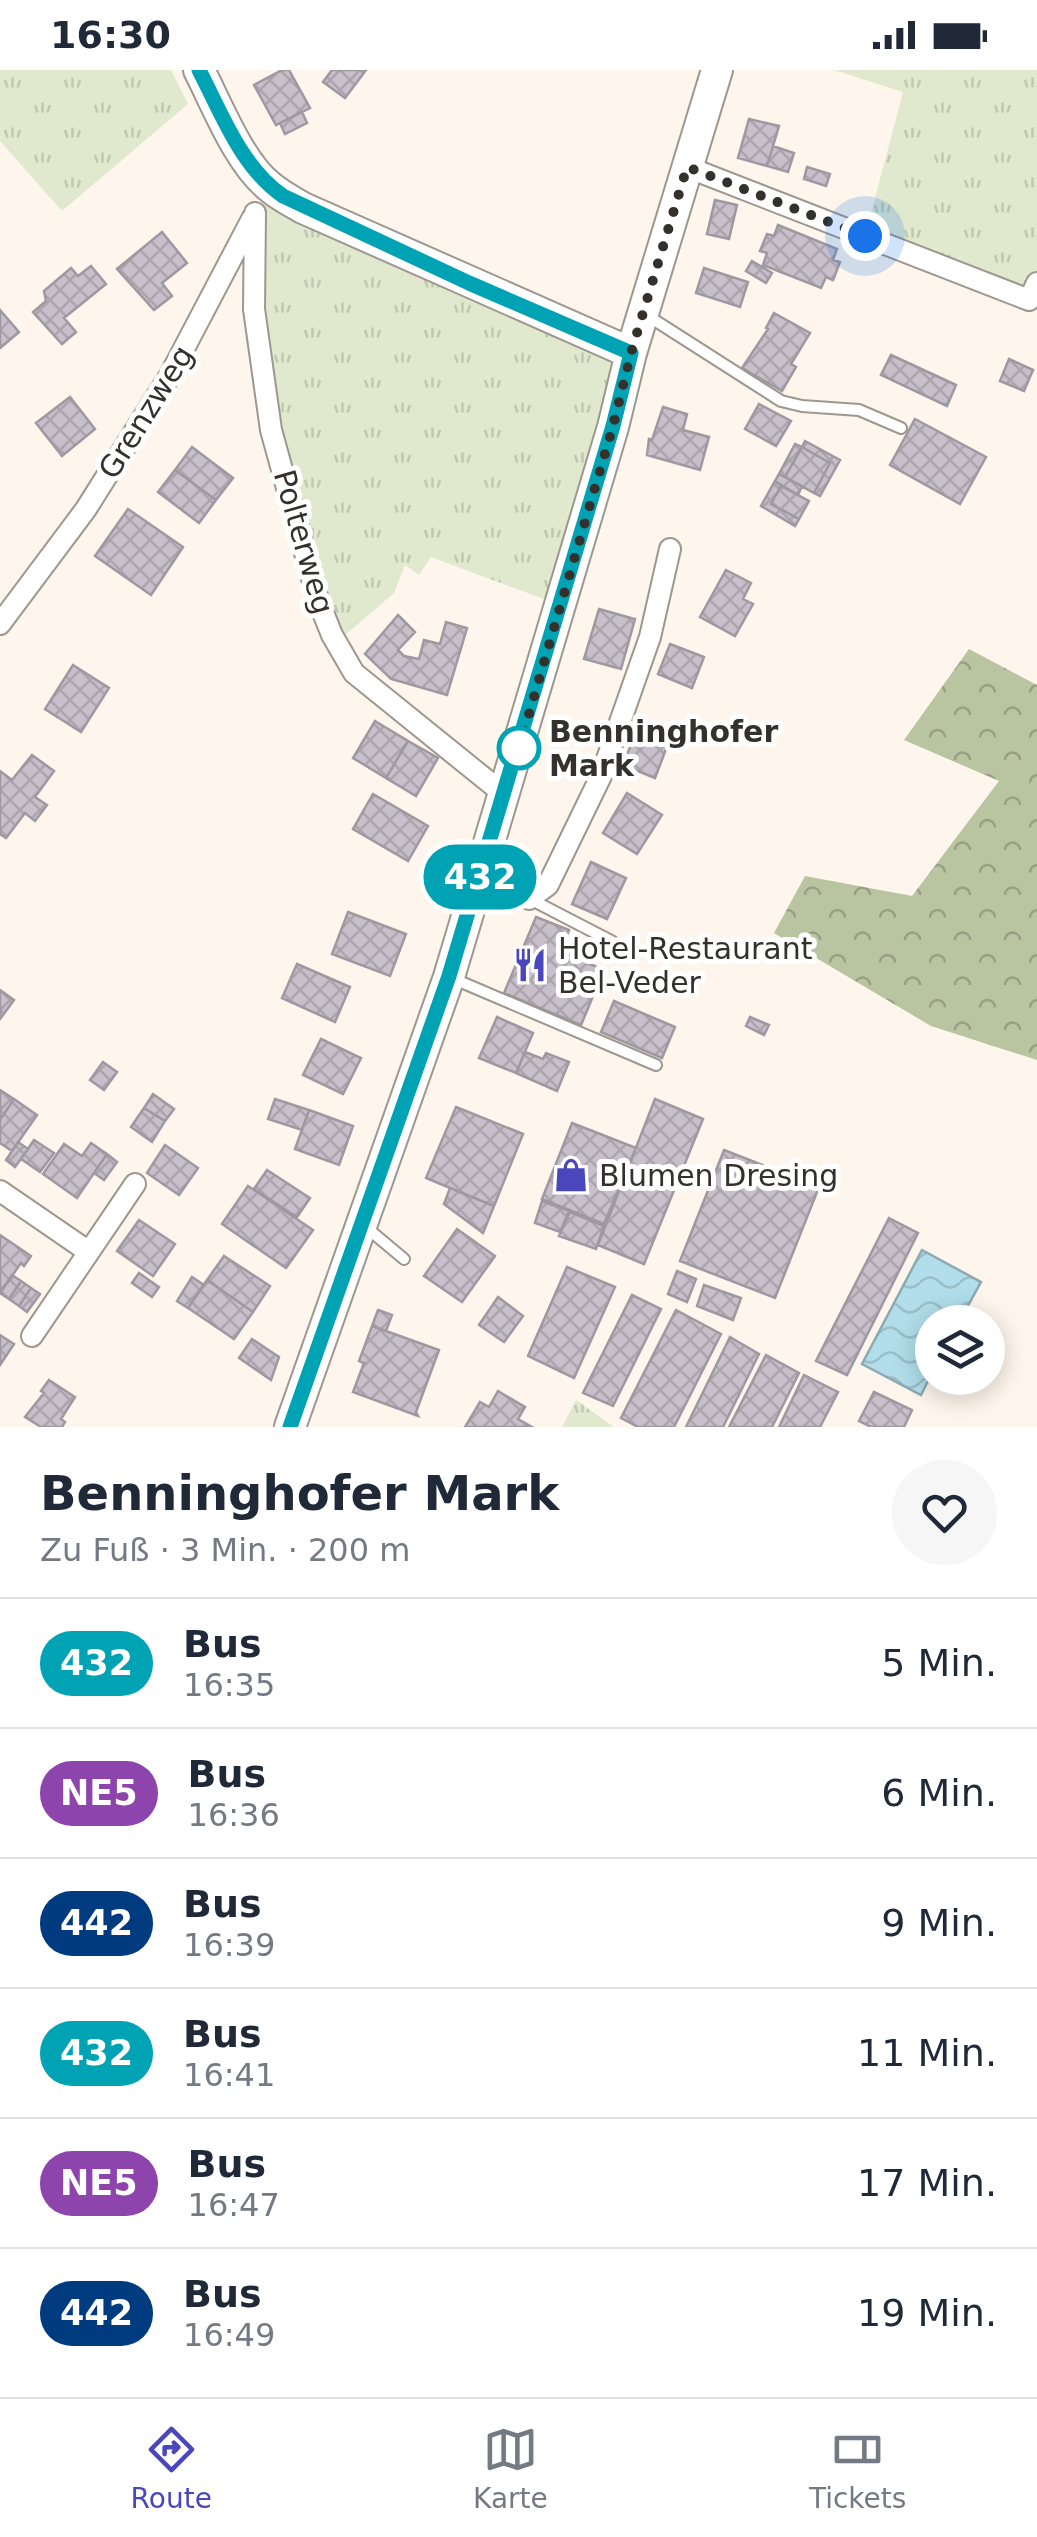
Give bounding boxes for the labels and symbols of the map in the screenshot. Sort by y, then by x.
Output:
your location [840,211,890,261]
street label: Grenzweg [91,339,201,485]
street label: Polterweg [267,466,341,618]
place label: Benninghofer Mark [549,714,778,783]
marker: Benninghofer Mark [498,727,540,769]
line badge: 432 [422,844,538,910]
place label: Hotel-Restaurant Bel-Veder [558,931,813,1000]
restaurant icon: Hotel-Restaurant Bel-Veder [511,946,549,984]
shop icon: Blumen Dresing [552,1156,590,1194]
place label: Blumen Dresing [599,1158,838,1193]

